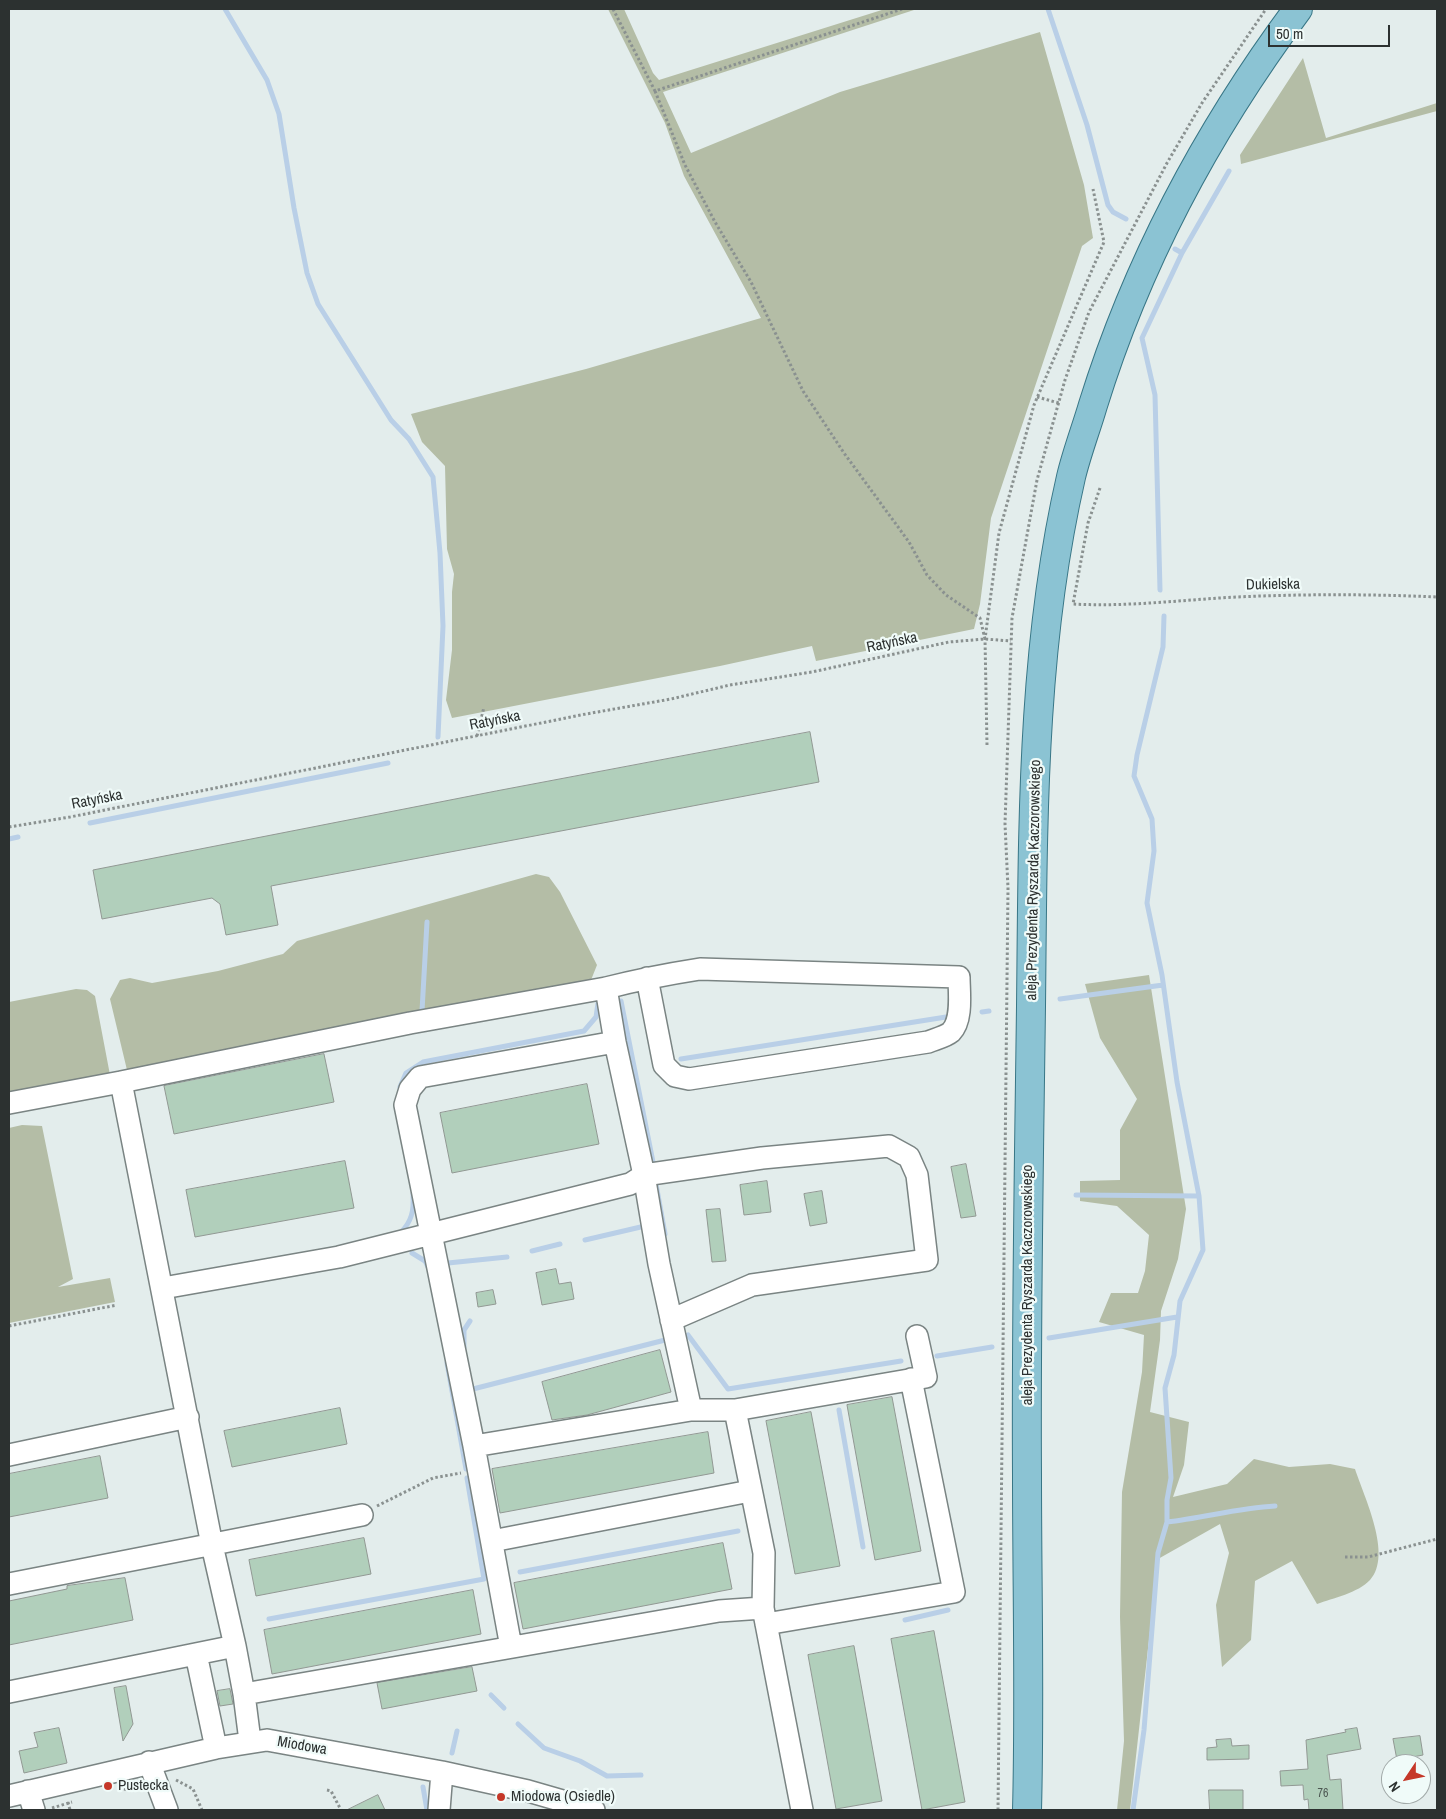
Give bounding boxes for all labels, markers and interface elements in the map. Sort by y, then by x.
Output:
scale bar [1271,15,1394,47]
text: 50 m [1276,23,1303,44]
street label: Dukielska [1246,576,1300,594]
street label: Ratyńska [865,629,919,657]
street label: Ratyńska [468,707,522,735]
street label: aleja Prezydenta Ryszarda Kaczorowskiego [1023,760,1045,1000]
street label: Ratyńska [70,786,124,814]
street label: aleja Prezydenta Ryszarda Kaczorowskiego [1019,1165,1037,1405]
street label: Miodowa [276,1733,328,1759]
north arrow [1381,1754,1431,1804]
place label: Pustecka [118,1777,169,1795]
text: N [1385,1778,1404,1795]
marker: Pustecka [102,1780,114,1792]
house number: 76 [1318,1787,1328,1801]
place label: Miodowa (Osiedle) [511,1788,615,1806]
marker: Miodowa (Osiedle) [495,1791,507,1803]

